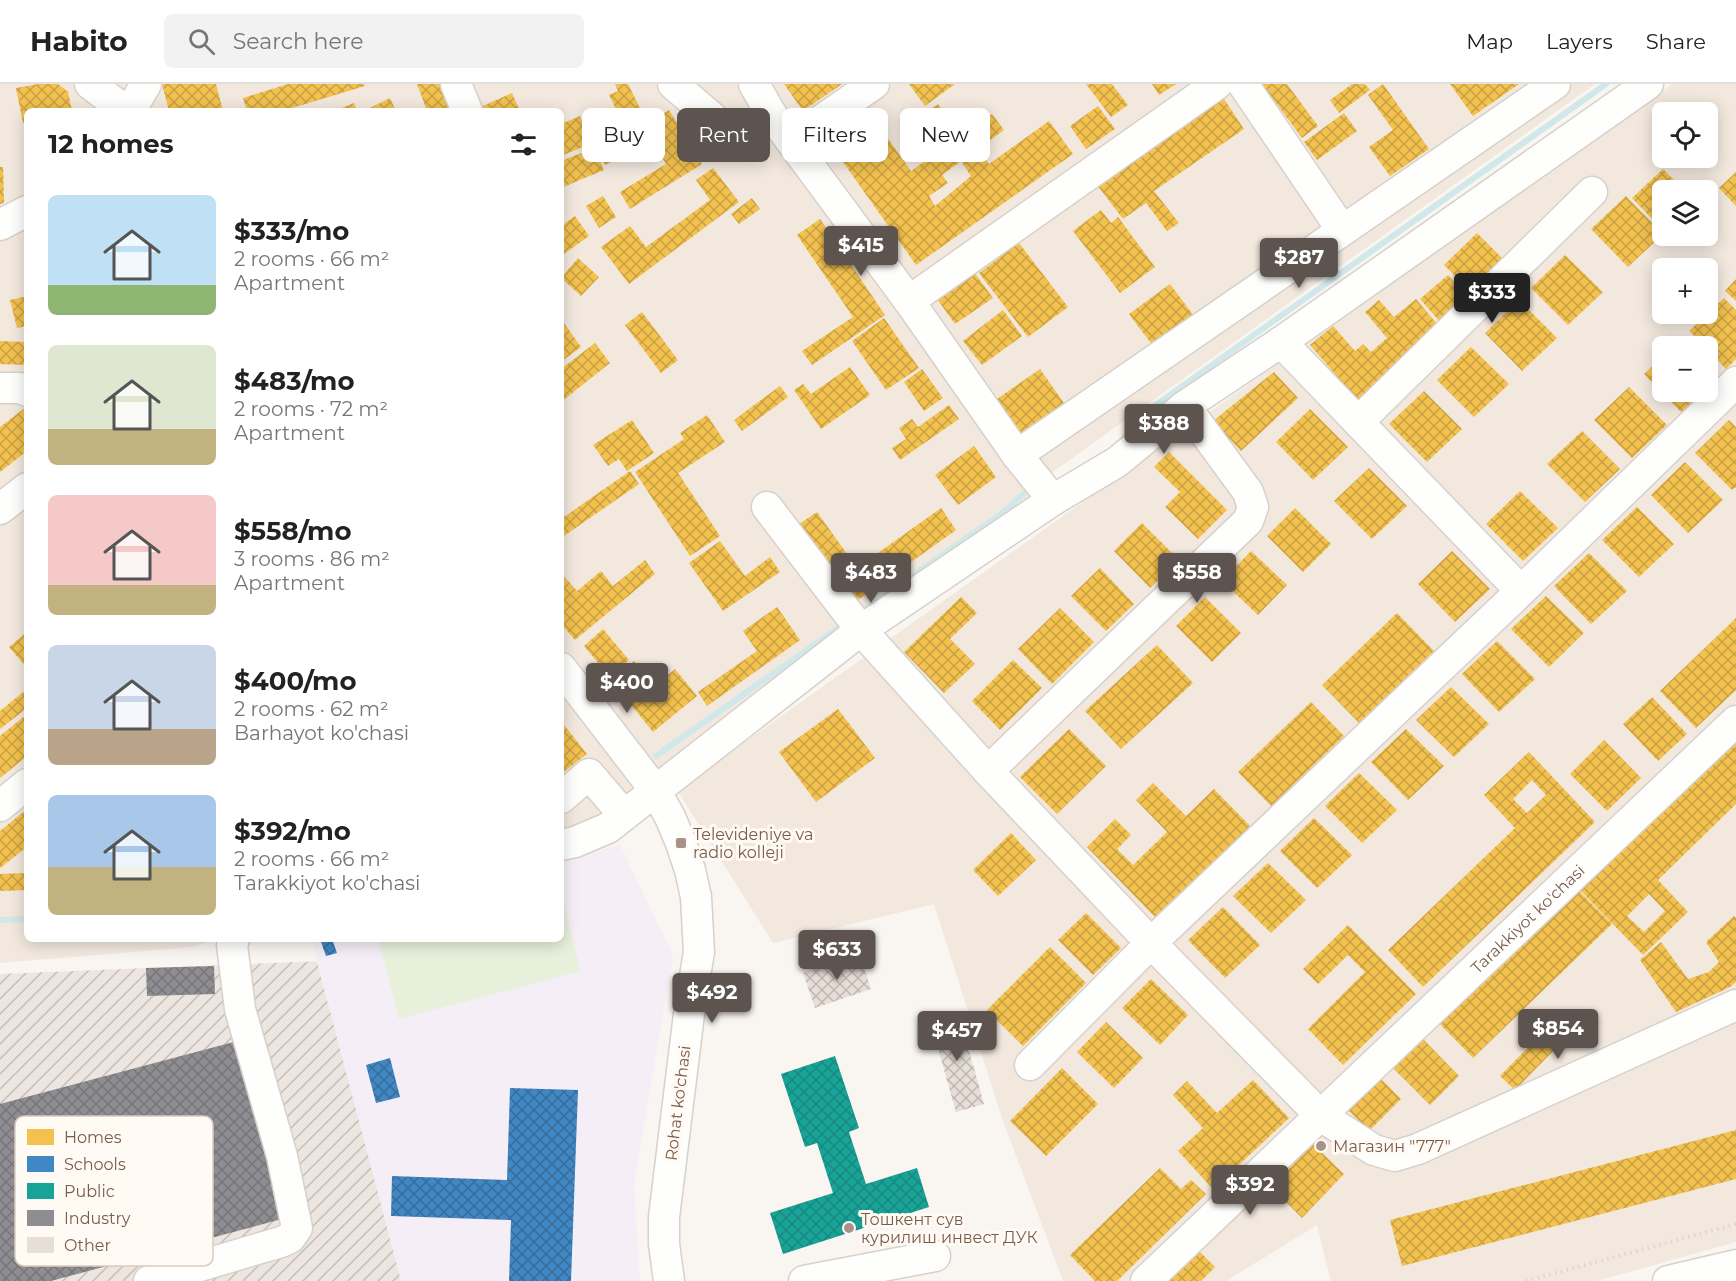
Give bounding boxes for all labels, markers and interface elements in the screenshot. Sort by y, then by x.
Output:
search box [164,14,584,68]
text: Habito [30,24,128,58]
icon: search [185,25,218,58]
text: Search here [233,28,364,55]
text: Map [1466,29,1513,54]
text: Layers [1546,29,1613,54]
text: Share [1646,29,1706,54]
map controls [1652,102,1718,402]
button: locate [1652,102,1718,168]
chip: Buy [582,108,665,162]
chip: Rent [677,108,770,162]
chip: Filters [782,108,888,162]
chip: New [900,108,990,162]
text: 12 homes [48,128,174,160]
icon: filters [507,128,540,161]
button: layers [1652,180,1718,246]
text: $333/mo [234,215,349,247]
icon: home [96,219,168,291]
pin: $415 [825,226,897,277]
text: $415 [838,233,884,257]
pin: $287 [1263,238,1335,289]
text: $287 [1274,245,1324,269]
text: 2 rooms · 66 m² [234,247,389,271]
button: + [1652,258,1718,324]
text: Apartment [234,271,345,295]
pin: $333 [1456,273,1528,324]
text: $333 [1468,280,1516,304]
button: − [1652,336,1718,402]
text: $483/mo [234,365,355,397]
icon: home [96,369,168,441]
text: 2 rooms · 72 m² [234,397,388,421]
pin: $388 [1128,404,1200,455]
text: $388 [1139,411,1189,435]
text: Apartment [234,421,345,445]
text: $558/mo [234,515,352,547]
icon: home [96,519,168,591]
text: 3 rooms · 86 m² [234,547,390,571]
pin: $483 [835,553,907,604]
pin: $558 [1161,553,1233,604]
text: $483 [845,560,897,584]
text: $558 [1172,560,1222,584]
text: Apartment [234,571,345,595]
pin: $400 [591,663,663,714]
text: $400/mo [234,665,357,697]
icon: home [96,669,168,741]
text: $400 [600,670,654,694]
text: 2 rooms · 62 m² [234,697,389,721]
text: Barhayot ko'chasi [234,721,409,745]
text: $392/mo [234,815,351,847]
icon: home [96,819,168,891]
place label: Televideniye va radio kolleji [693,825,813,862]
marker: Televideniye va radio kolleji [674,836,688,850]
text: 2 rooms · 66 m² [234,847,389,871]
street label: Tarakkiyot ko'chasi [1467,861,1588,977]
text: Tarakkiyot ko'chasi [234,871,420,895]
pin: $633 [801,930,873,981]
text: $633 [812,937,862,961]
pin: $492 [676,973,748,1024]
text: $492 [686,980,738,1004]
pin: $854 [1522,1009,1594,1060]
pin: $457 [921,1011,993,1062]
text: $854 [1532,1016,1584,1040]
text: $457 [932,1018,982,1042]
street label: Rohat ko'chasi [662,1044,694,1162]
legend [15,1116,213,1266]
text: Homes [64,1128,122,1147]
place label: Магазин "777" [1333,1137,1451,1156]
marker: Магазин "777" [1314,1139,1328,1153]
text: Schools [64,1155,126,1174]
pin: $392 [1214,1165,1286,1216]
text: $392 [1226,1172,1275,1196]
text: Public [64,1182,115,1201]
text: Industry [64,1209,131,1228]
place label: Тошкент сув курилиш инвест ДУК [861,1210,1038,1247]
marker: Тошкент сув курилиш инвест ДУК [842,1221,856,1235]
text: Other [64,1236,111,1255]

